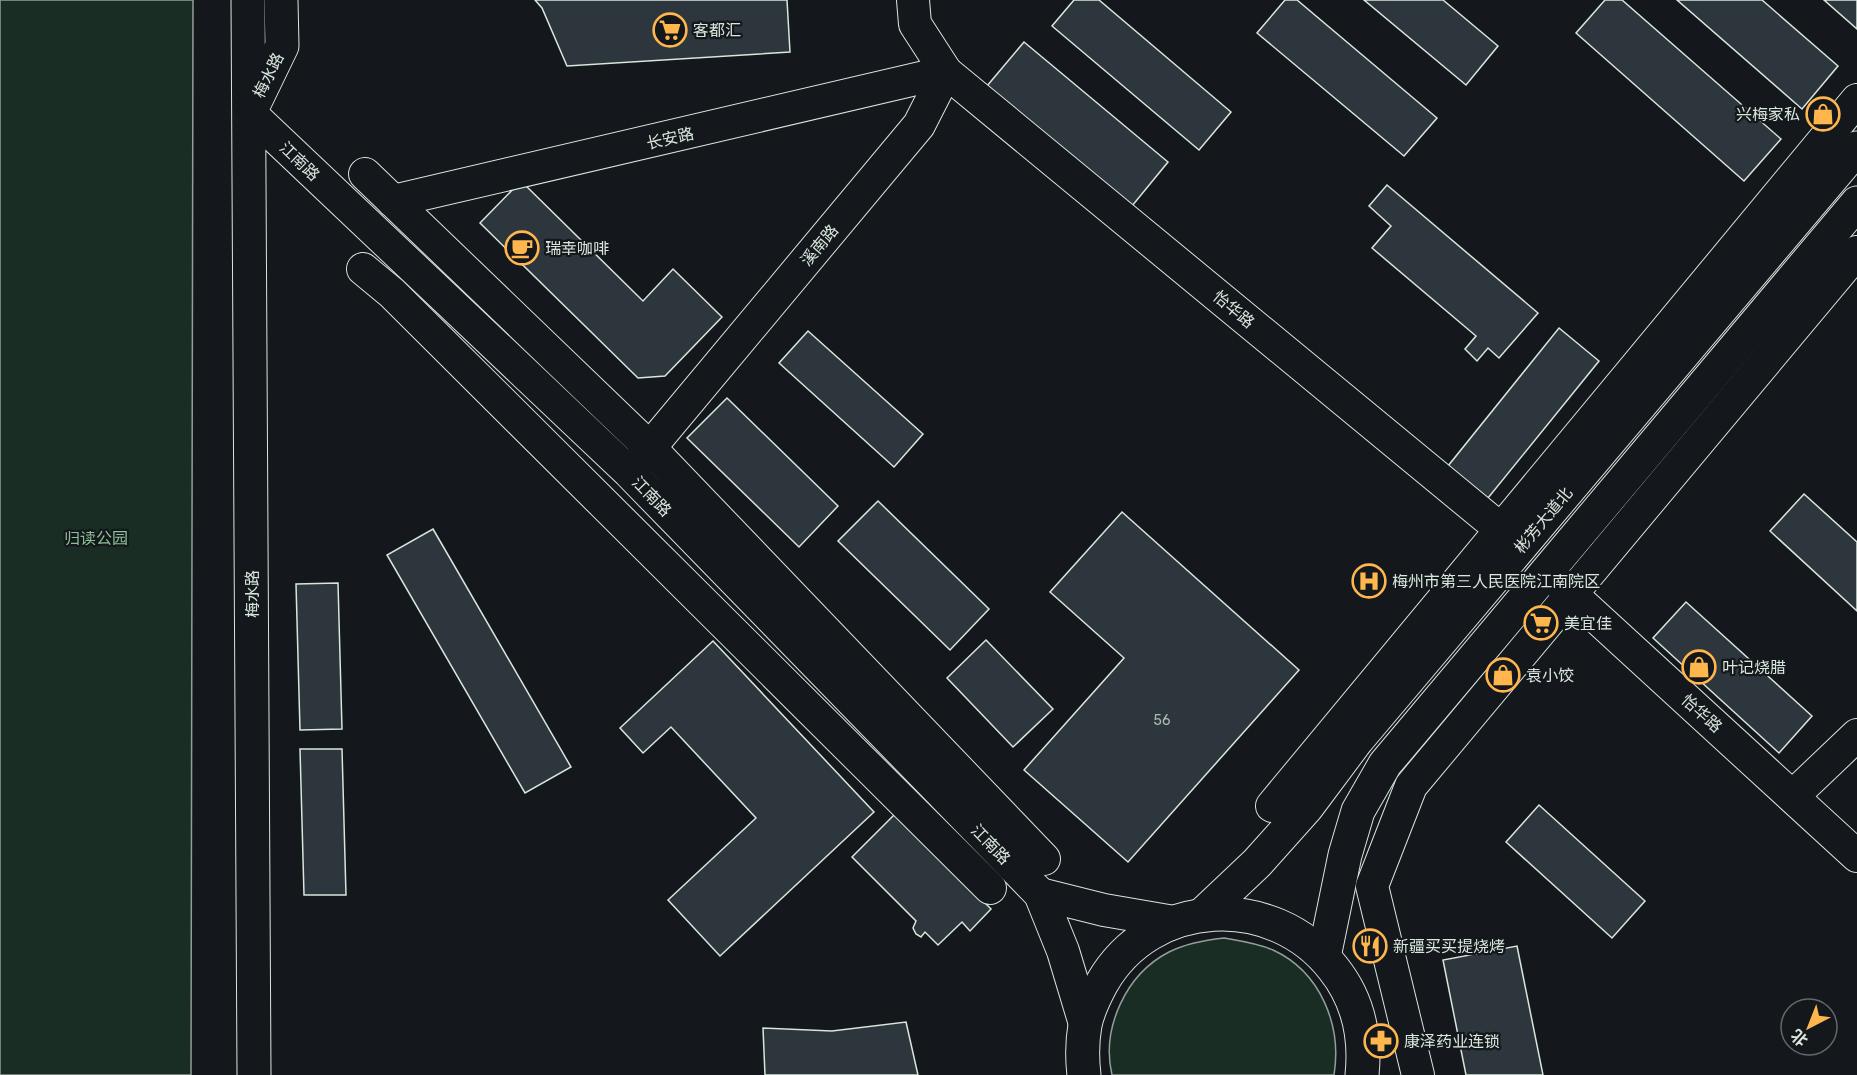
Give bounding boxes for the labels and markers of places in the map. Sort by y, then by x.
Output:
supermarket icon: 客都汇 [652,12,688,48]
place label: 客都汇 [693,21,741,40]
shop icon: 兴梅家私 [1805,96,1841,132]
place label: 兴梅家私 [1736,105,1800,124]
cafe icon: 瑞幸咖啡 [504,230,540,266]
place label: 瑞幸咖啡 [545,239,609,258]
hospital icon: 梅州市第三人民医院江南院区 [1351,563,1387,599]
place label: 梅州市第三人民医院江南院区 [1392,572,1600,591]
supermarket icon: 美宜佳 [1523,605,1559,641]
place label: 美宜佳 [1564,614,1612,633]
shop icon: 叶记烧腊 [1681,649,1717,685]
shop icon: 袁小饺 [1485,657,1521,693]
place label: 叶记烧腊 [1722,658,1786,677]
place label: 袁小饺 [1526,666,1574,685]
restaurant icon: 新疆买买提烧烤 [1352,928,1388,964]
place label: 新疆买买提烧烤 [1393,937,1505,956]
pharmacy icon: 康泽药业连锁 [1363,1023,1399,1059]
place label: 康泽药业连锁 [1404,1032,1500,1051]

